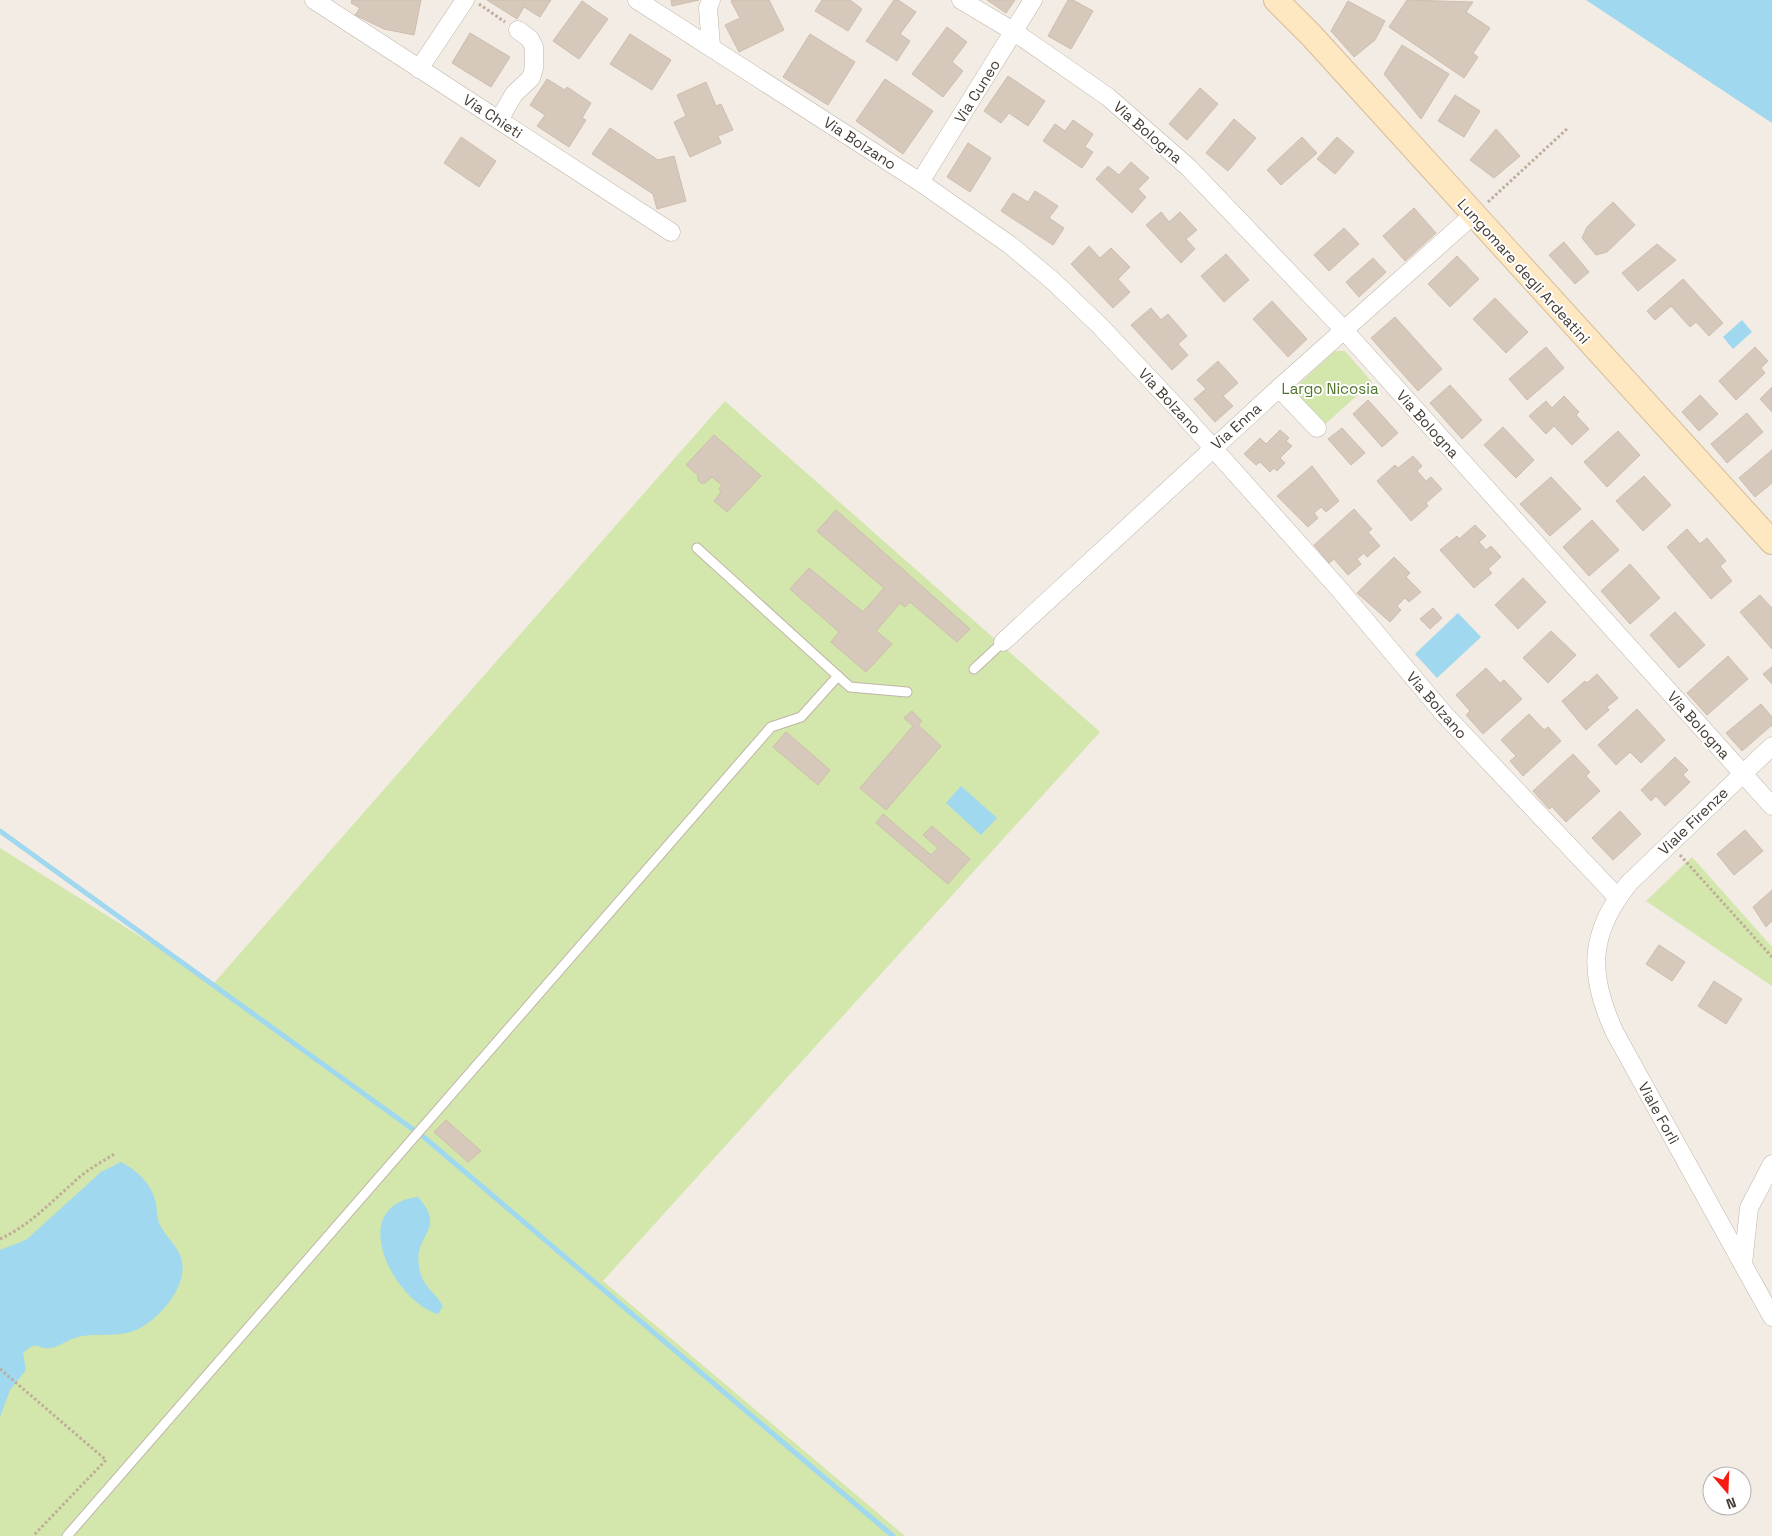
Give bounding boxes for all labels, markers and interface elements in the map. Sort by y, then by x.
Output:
street label: Via Cuneo [950,56,1004,126]
street label: Via Chieti [460,90,526,142]
street label: Via Bologna [1110,97,1187,167]
street label: Via Bolzano [820,112,900,174]
street label: Lungomare degli Ardeatini [1454,194,1594,348]
street label: Via Bolzano [1135,364,1205,438]
park label: Largo Nicosia [1281,379,1379,398]
street label: Via Bologna [1392,386,1464,462]
street label: Via Enna [1207,398,1265,453]
street label: Via Bolzano [1403,667,1471,743]
street label: Via Bologna [1663,687,1735,763]
street label: Viale Firenze [1654,783,1732,859]
street label: Viale Forlì [1634,1079,1684,1147]
north arrow [1702,1466,1752,1516]
text: N [1724,1493,1739,1513]

